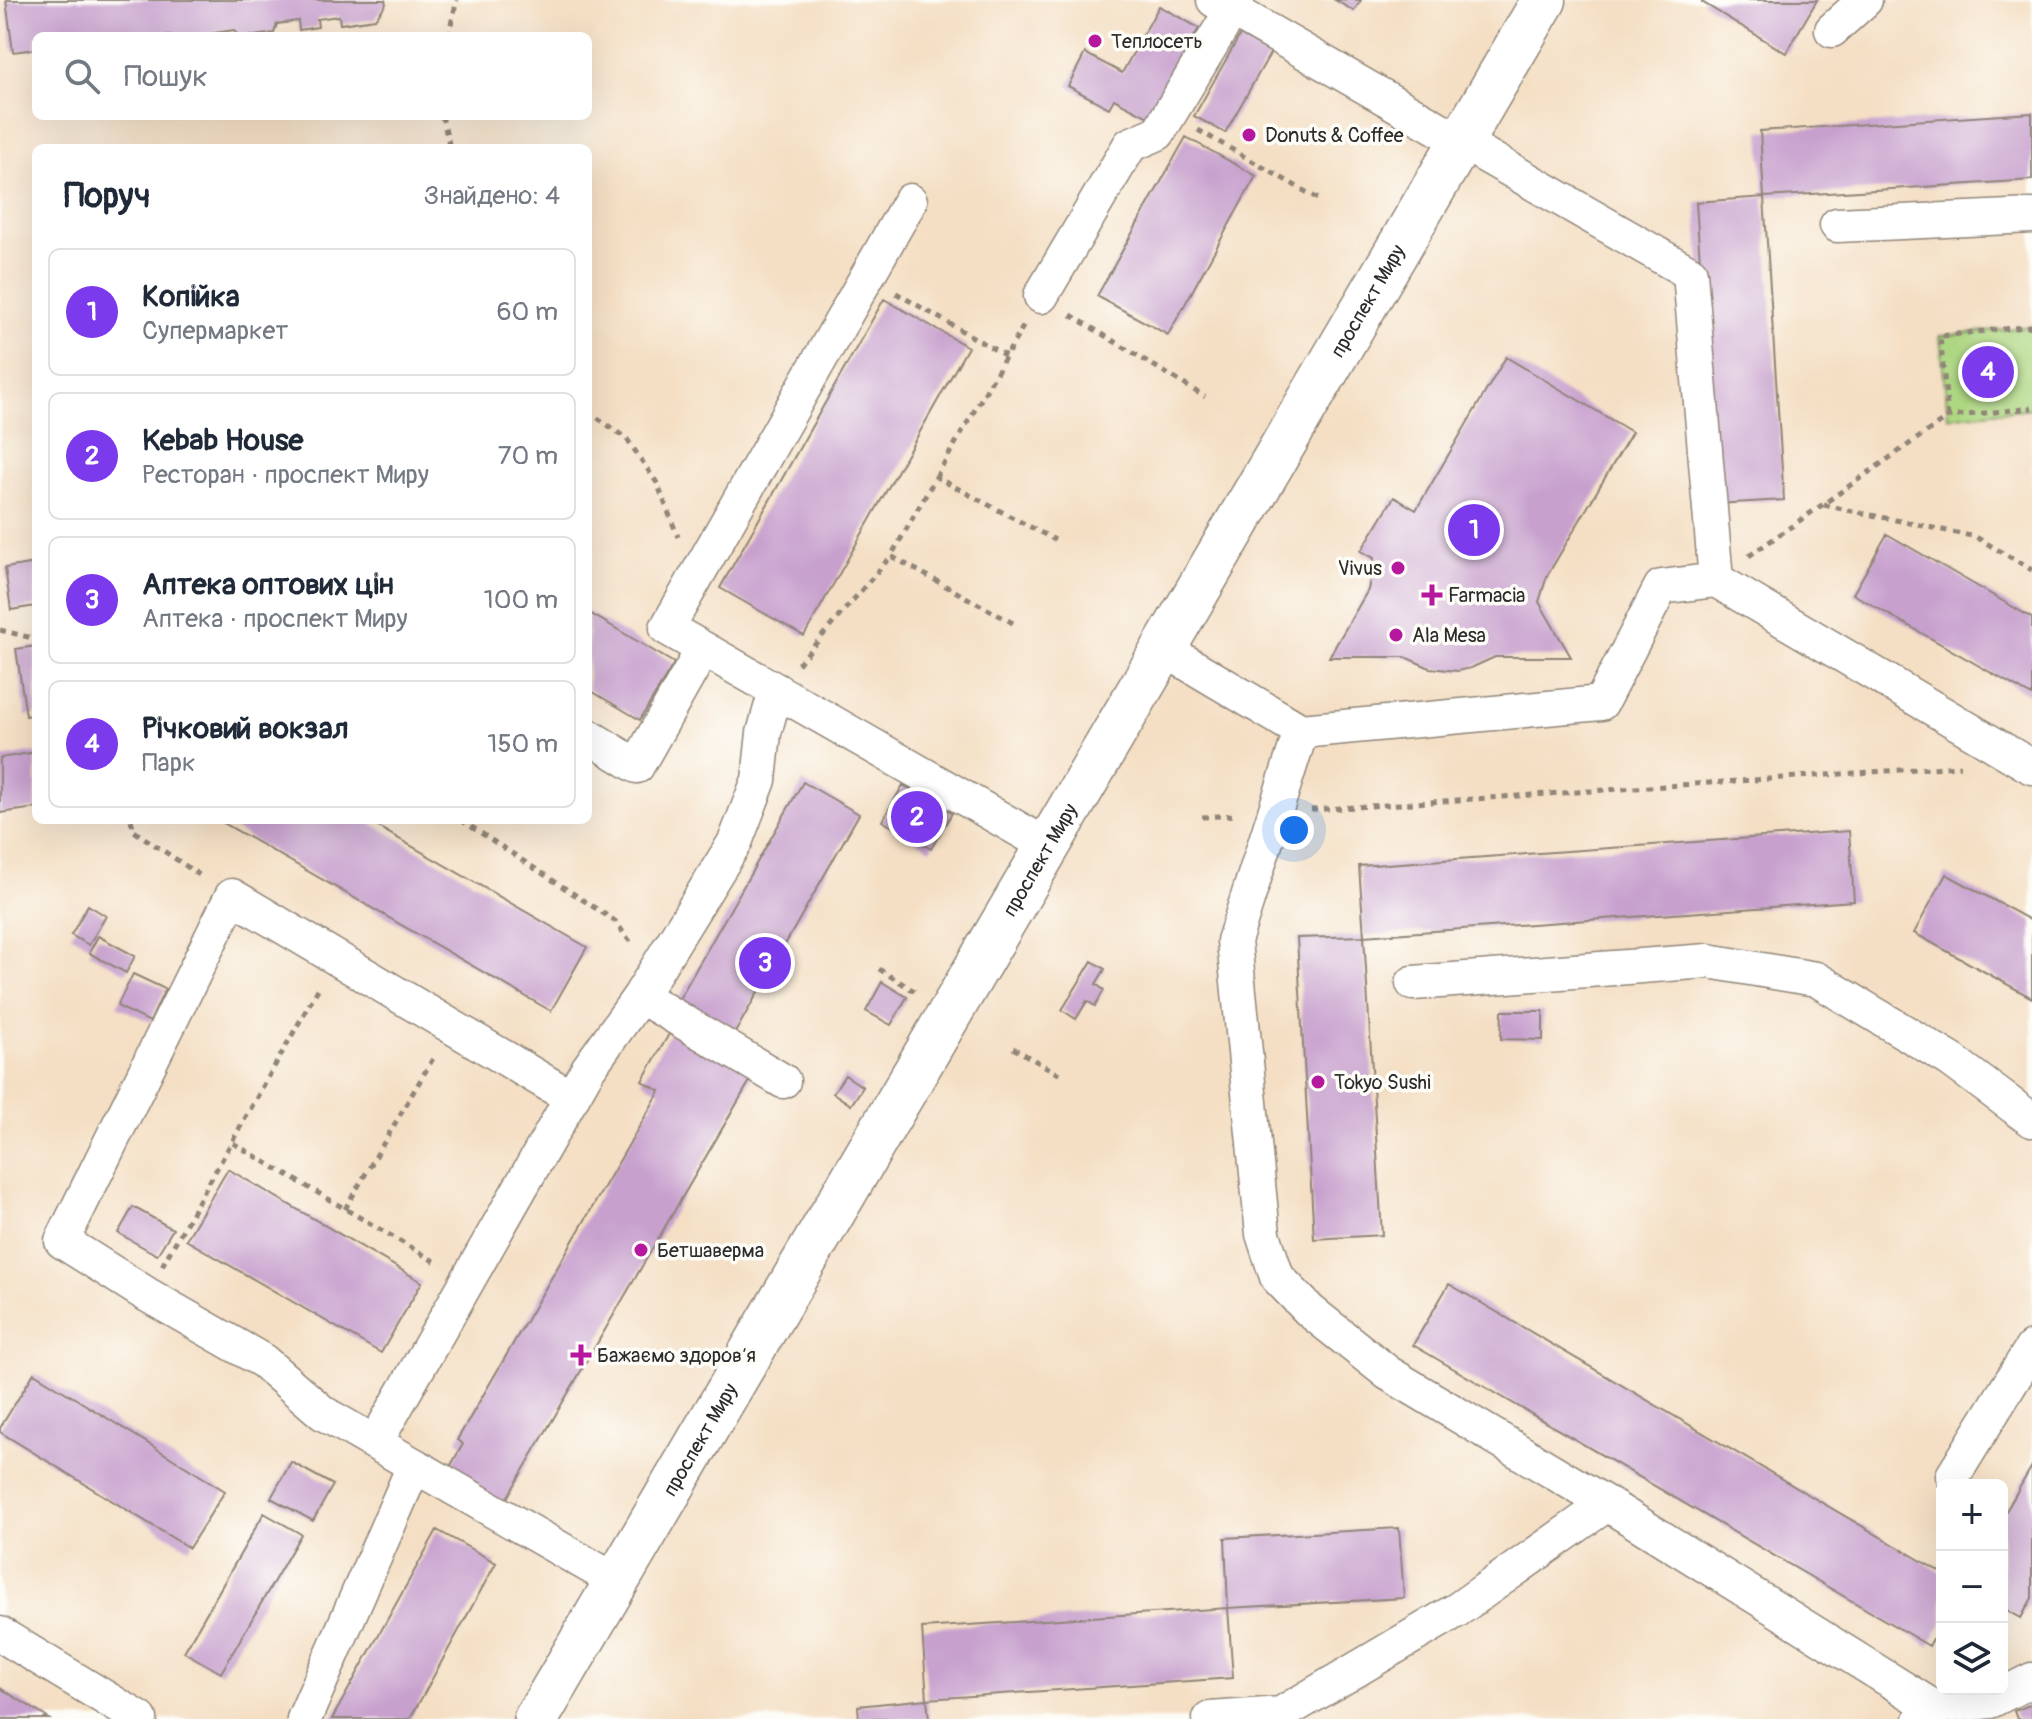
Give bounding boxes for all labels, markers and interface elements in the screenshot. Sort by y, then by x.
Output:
place label: Теплосеть [1111,29,1203,54]
search box [32,32,592,120]
marker: Теплосеть [1086,32,1104,50]
icon: search [60,54,104,98]
text: Пошук [124,58,208,95]
place label: Donuts & Coffee [1265,123,1404,148]
marker: Donuts & Coffee [1240,126,1258,144]
text: Поруч [64,175,150,218]
text: Знайдено: 4 [424,180,560,212]
street label: проспект Миру [1325,240,1411,362]
text: Копійка [142,278,240,315]
text: 1 [87,296,97,328]
text: 60 m [496,296,558,328]
text: Супермаркет [142,315,288,347]
pin: 4 [1962,342,2014,402]
text: Kebab House [142,422,303,459]
text: 2 [85,440,99,472]
text: 70 m [498,440,558,472]
text: Ресторан · проспект Миру [142,459,429,491]
pin: 1 [1448,500,1500,560]
place label: Vivus [1338,556,1382,581]
marker: Vivus [1389,559,1407,577]
text: Аптека оптових цін [142,566,394,603]
place label: Farmacia [1448,583,1525,608]
text: 3 [85,584,99,616]
text: 100 m [484,584,558,616]
marker: Farmacia [1423,586,1441,604]
text: Аптека · проспект Миру [142,603,408,635]
place label: Ala Mesa [1412,623,1486,648]
marker: Ala Mesa [1387,626,1405,644]
text: Річковий вокзал [142,710,349,747]
text: 4 [84,728,100,760]
text: 150 m [487,728,558,760]
text: Парк [142,747,195,779]
pin: 2 [891,787,943,847]
street label: проспект Миру [997,799,1083,921]
your location [1274,810,1314,850]
pin: 3 [739,933,791,993]
place label: Tokyo Sushi [1334,1070,1431,1095]
marker: Tokyo Sushi [1309,1073,1327,1091]
place label: Бетшаверма [657,1238,764,1263]
marker: Бетшаверма [632,1241,650,1259]
place label: Бажаємо здоровʼя [597,1343,756,1368]
marker: Бажаємо здоровʼя [572,1346,590,1364]
street label: проспект Миру [658,1378,743,1501]
map controls [1936,1479,2008,1695]
button: + [1936,1479,2008,1551]
button: − [1936,1551,2008,1623]
button: layers [1936,1623,2008,1695]

